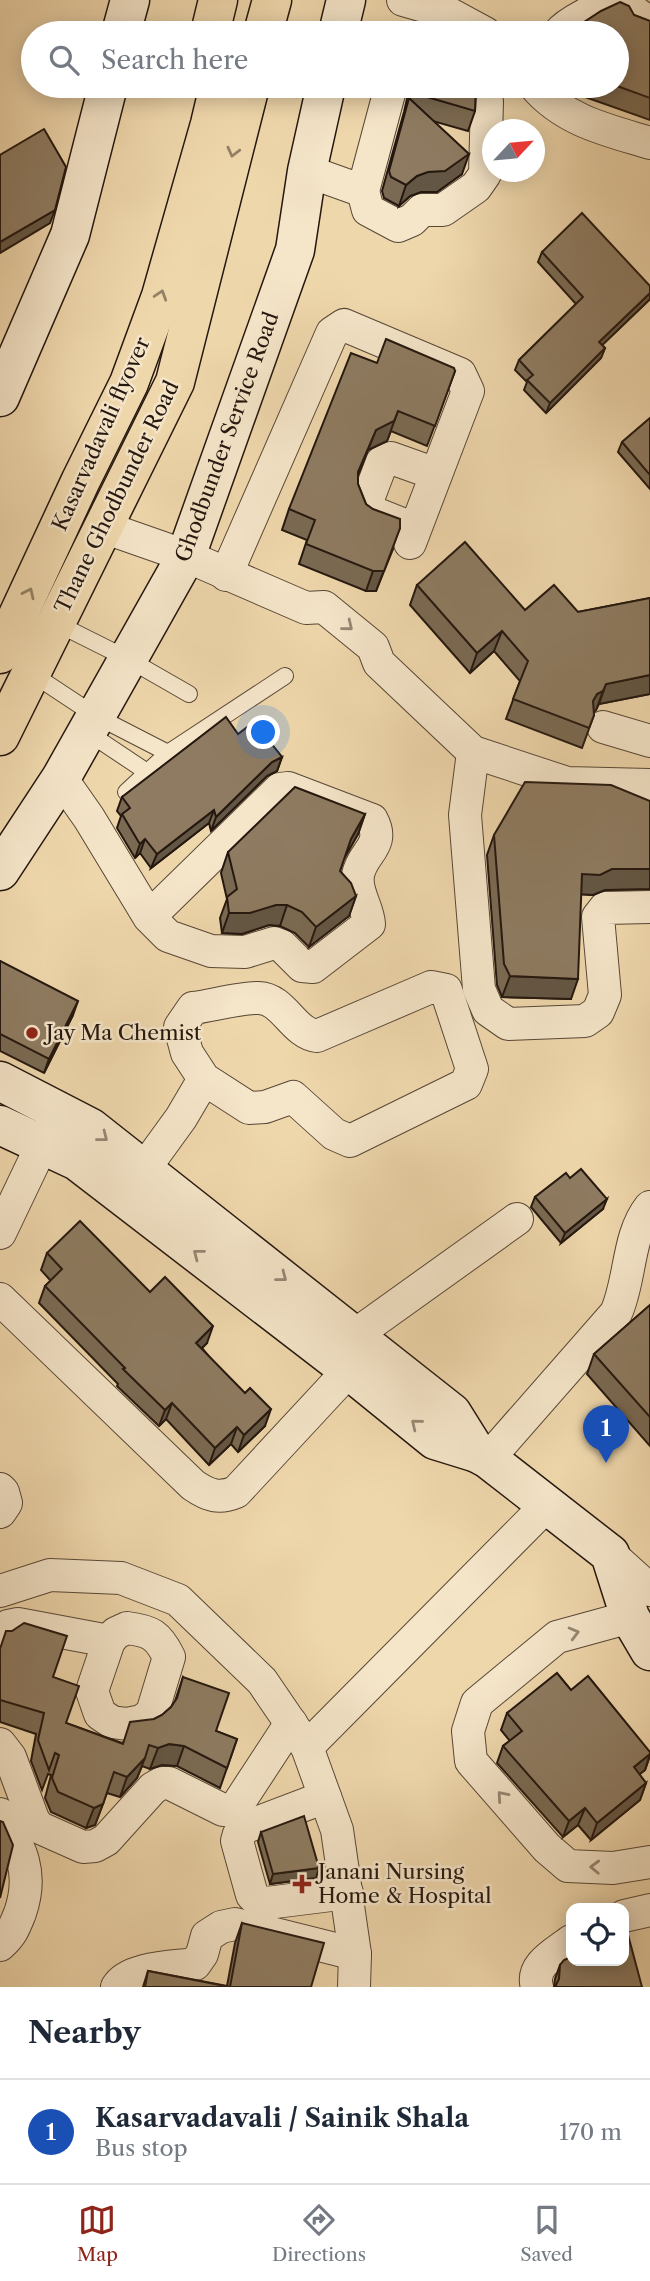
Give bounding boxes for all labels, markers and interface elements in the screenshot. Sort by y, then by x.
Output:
search box [21,21,629,98]
icon: search [45,41,83,79]
text: Search here [101,44,248,76]
north arrow [482,119,545,182]
one-way arrow [227,146,241,158]
one-way arrow [153,290,167,302]
street label: Ghodbunder Service Road [170,308,284,565]
street label: Kasarvadavali flyover [47,333,155,535]
street label: Thane Ghodbunder Road [49,376,184,617]
one-way arrow [21,587,35,600]
one-way arrow [340,618,353,630]
your location [246,715,280,749]
place label: Jay Ma Chemist [43,1020,202,1045]
marker: Jay Ma Chemist [24,1025,40,1041]
one-way arrow [95,1128,107,1141]
one-way arrow [193,1250,206,1263]
one-way arrow [274,1269,286,1282]
pin: 1 [583,1405,629,1463]
one-way arrow [411,1420,423,1433]
one-way arrow [568,1626,580,1641]
one-way arrow [498,1792,510,1805]
place label: Janani Nursing Home & Hospital [315,1859,491,1908]
one-way arrow [589,1859,600,1875]
marker: Janani Nursing Home & Hospital [292,1874,312,1894]
map controls [566,1903,629,1966]
button: locate [566,1903,629,1966]
text: Nearby [28,2014,141,2051]
text: Kasarvadavali / Sainik Shala [95,2102,469,2134]
text: 1 [46,2118,56,2146]
text: 170 m [559,2118,622,2146]
text: Bus stop [95,2134,188,2162]
tab: Map [77,2201,118,2266]
tab: Directions [272,2201,366,2266]
tab: Saved [520,2201,573,2266]

